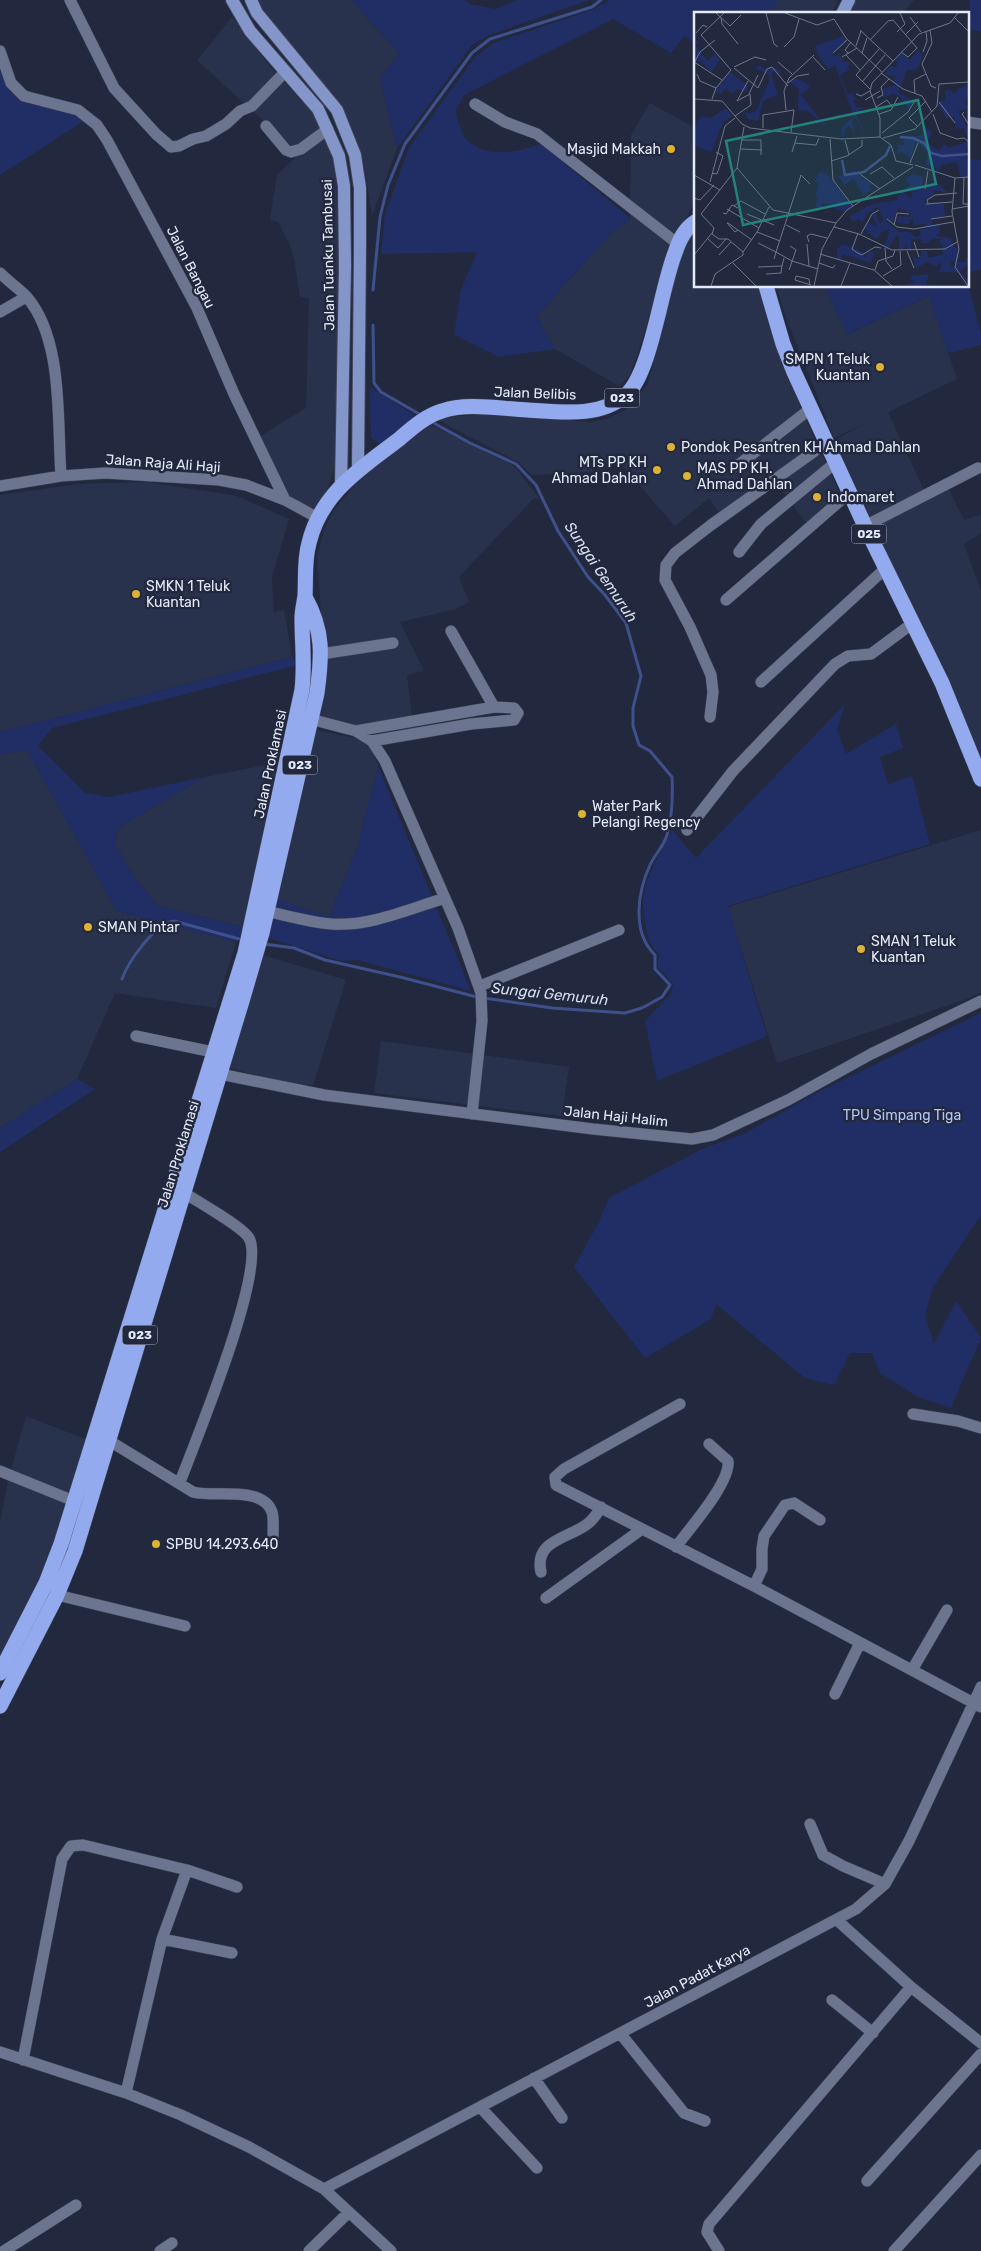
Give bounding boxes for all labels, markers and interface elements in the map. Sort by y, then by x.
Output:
inset map [694,12,968,288]
place label: Masjid Makkah [567,141,661,158]
marker: Masjid Makkah [665,143,677,155]
street label: Jalan Tuanku Tambusai [319,179,338,331]
street label: Jalan Bangau [163,223,218,311]
place label: SMPN 1 Teluk Kuantan [785,351,871,384]
marker: SMPN 1 Teluk Kuantan [874,361,886,373]
street label: Jalan Belibis [493,384,576,403]
road number: 023 [604,388,640,408]
place label: Pondok Pesantren KH Ahmad Dahlan [681,439,921,456]
marker: Pondok Pesantren KH Ahmad Dahlan [665,441,677,453]
street label: Jalan Raja Ali Haji [105,451,221,476]
place label: MTs PP KH Ahmad Dahlan [552,454,647,487]
place label: MAS PP KH. Ahmad Dahlan [697,460,792,493]
marker: MTs PP KH Ahmad Dahlan [651,464,663,476]
marker: MAS PP KH. Ahmad Dahlan [681,470,693,482]
place label: Indomaret [827,489,895,506]
marker: Indomaret [811,491,823,503]
water label: Sungai Gemuruh [561,518,641,626]
road number: 025 [852,524,886,544]
place label: SMKN 1 Teluk Kuantan [146,578,231,611]
marker: SMKN 1 Teluk Kuantan [130,588,142,600]
street label: Jalan Proklamasi [251,708,290,820]
road number: 023 [282,756,318,774]
place label: Water Park Pelangi Regency [592,798,701,831]
marker: Water Park Pelangi Regency [576,808,588,820]
place label: SMAN Pintar [98,919,180,936]
marker: SMAN Pintar [82,921,94,933]
place label: SMAN 1 Teluk Kuantan [871,933,957,966]
marker: SMAN 1 Teluk Kuantan [855,943,867,955]
water label: Sungai Gemuruh [491,979,609,1009]
street label: Jalan Proklamasi [154,1099,203,1210]
street label: Jalan Haji Halim [563,1103,669,1130]
park label: TPU Simpang Tiga [843,1107,961,1124]
road number: 023 [122,1326,158,1344]
place label: SPBU 14.293.640 [166,1536,279,1553]
marker: SPBU 14.293.640 [150,1538,162,1550]
street label: Jalan Padat Karya [641,1941,753,2012]

